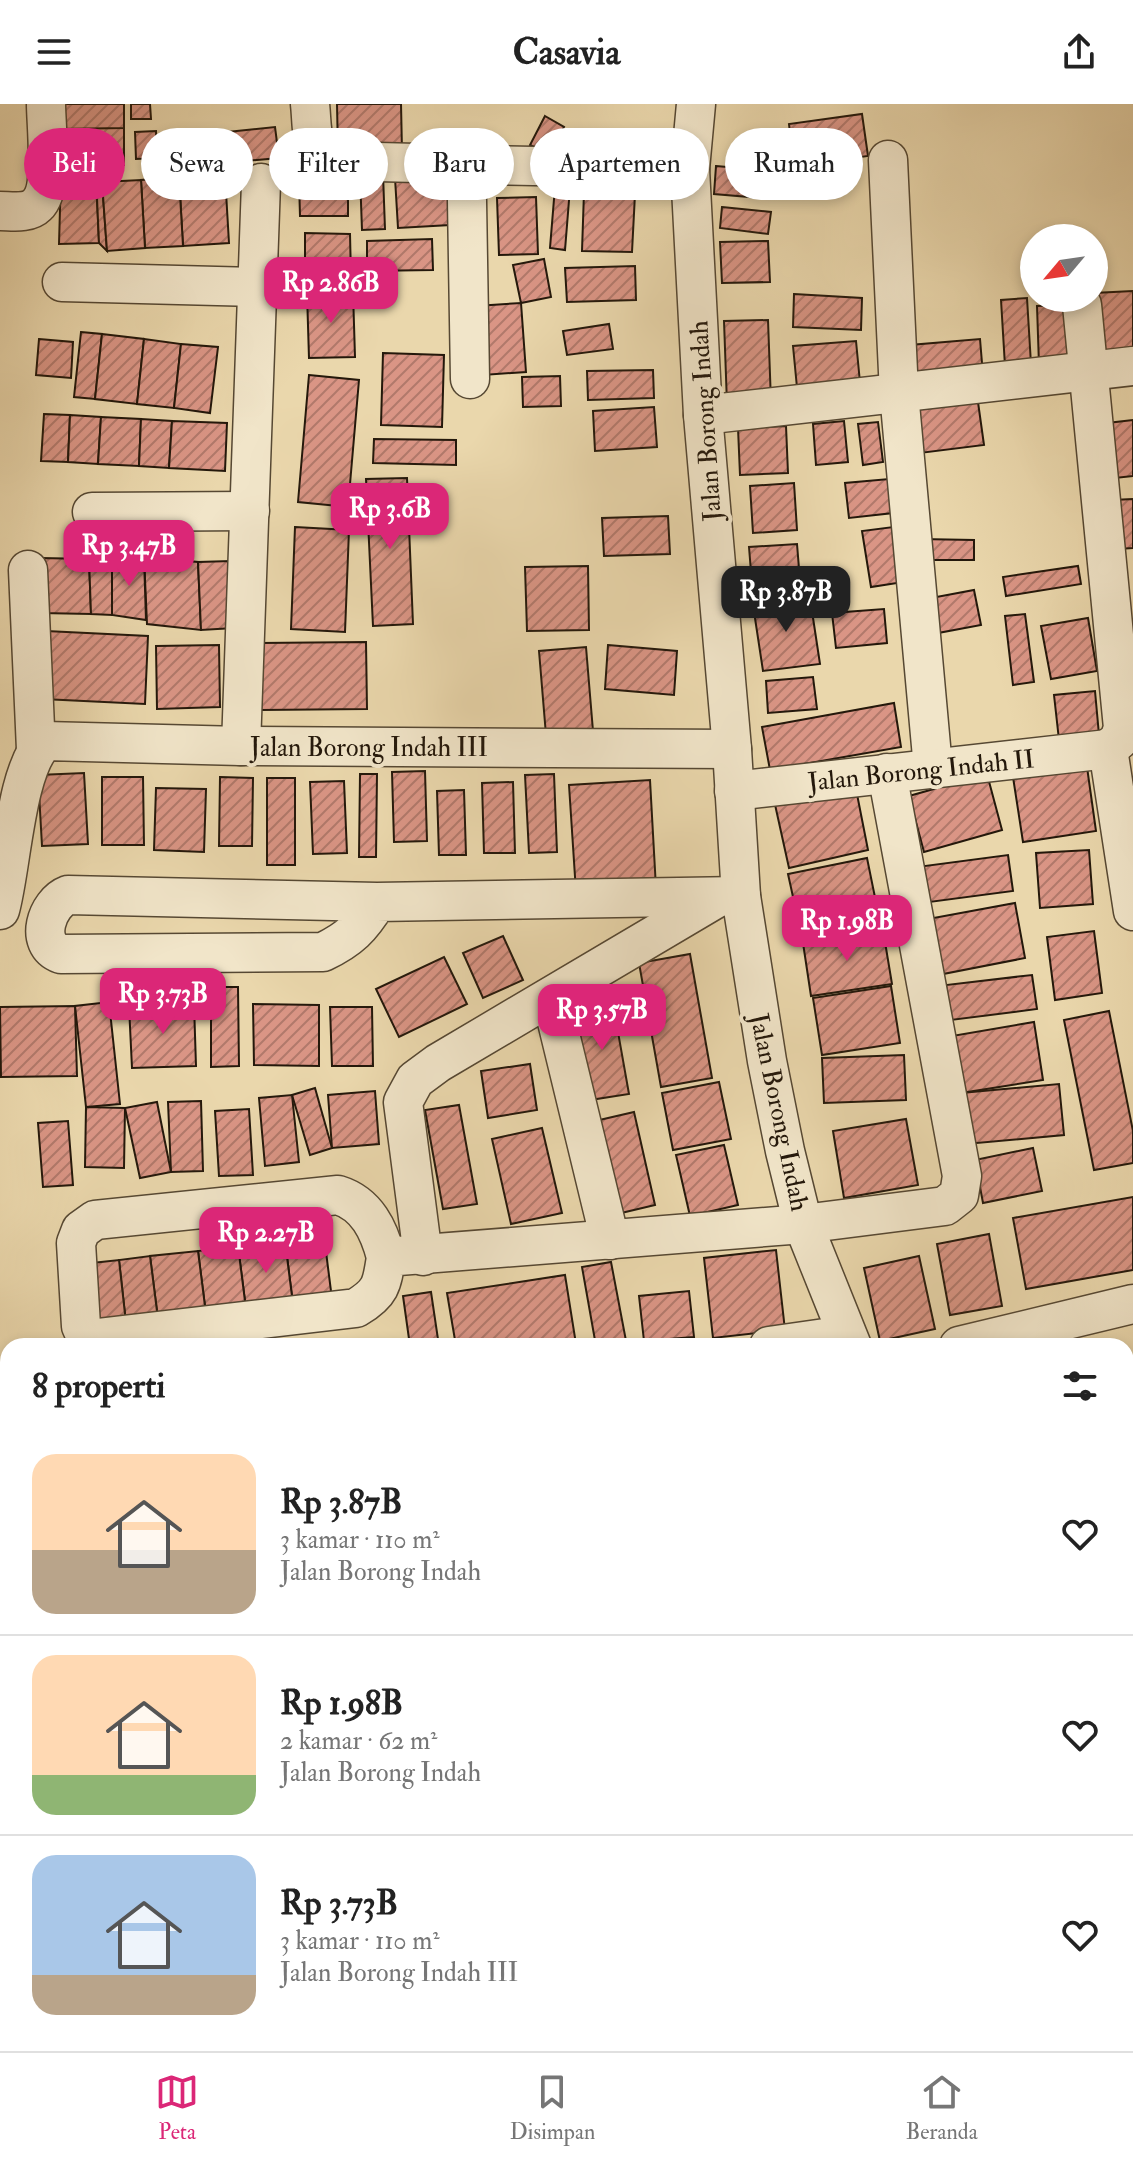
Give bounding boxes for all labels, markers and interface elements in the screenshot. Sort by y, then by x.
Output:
icon: menu [32,30,76,74]
text: Casavia [513,30,620,75]
icon: share [1057,30,1101,74]
chip: Beli [24,128,125,200]
chip: Sewa [141,128,253,200]
chip: Filter [269,128,388,200]
chip: Baru [404,128,514,200]
chip: Apartemen [530,128,709,200]
chip: Rumah [725,128,863,200]
north arrow [1020,224,1108,312]
map controls [1020,224,1108,312]
pin: Rp 2.86B [248,257,414,325]
text: Rp 2.86B [282,267,380,299]
street label: Jalan Borong Indah [683,319,729,523]
pin: Rp 3.6B [316,483,464,551]
text: Rp 3.6B [349,493,431,525]
pin: Rp 3.47B [46,520,212,588]
text: Rp 3.47B [81,530,177,562]
pin: Rp 3.87B [703,566,869,634]
text: Rp 3.87B [739,576,833,608]
street label: Jalan Borong Indah III [249,732,488,764]
street label: Jalan Borong Indah II [805,743,1036,799]
pin: Rp 1.98B [764,895,930,963]
text: Rp 1.98B [800,905,894,937]
pin: Rp 3.73B [80,968,246,1036]
text: Rp 3.73B [118,978,208,1010]
pin: Rp 3.57B [519,984,685,1052]
text: Rp 3.57B [556,994,648,1026]
street label: Jalan Borong Indah [742,1010,816,1214]
pin: Rp 2.27B [183,1207,349,1275]
text: Rp 2.27B [217,1217,315,1249]
icon: filters [1058,1364,1102,1408]
text: 8 properti [32,1365,165,1408]
text: Rp 3.87B [280,1481,402,1524]
icon: home [96,1486,192,1582]
icon: heart [1058,1512,1102,1556]
text: 3 kamar · 110 m² [280,1524,440,1556]
text: Jalan Borong Indah [280,1556,481,1588]
text: Rp 1.98B [280,1682,403,1725]
icon: home [96,1687,192,1783]
icon: heart [1058,1713,1102,1757]
text: 2 kamar · 62 m² [280,1725,437,1757]
text: Jalan Borong Indah [280,1757,481,1789]
text: Rp 3.73B [280,1882,398,1925]
icon: home [96,1887,192,1983]
icon: heart [1058,1913,1102,1957]
text: 3 kamar · 110 m² [280,1925,440,1957]
text: Jalan Borong Indah III [280,1957,518,1989]
tab: Peta [155,2070,199,2146]
tab: Disimpan [510,2070,595,2146]
tab: Beranda [906,2070,978,2146]

